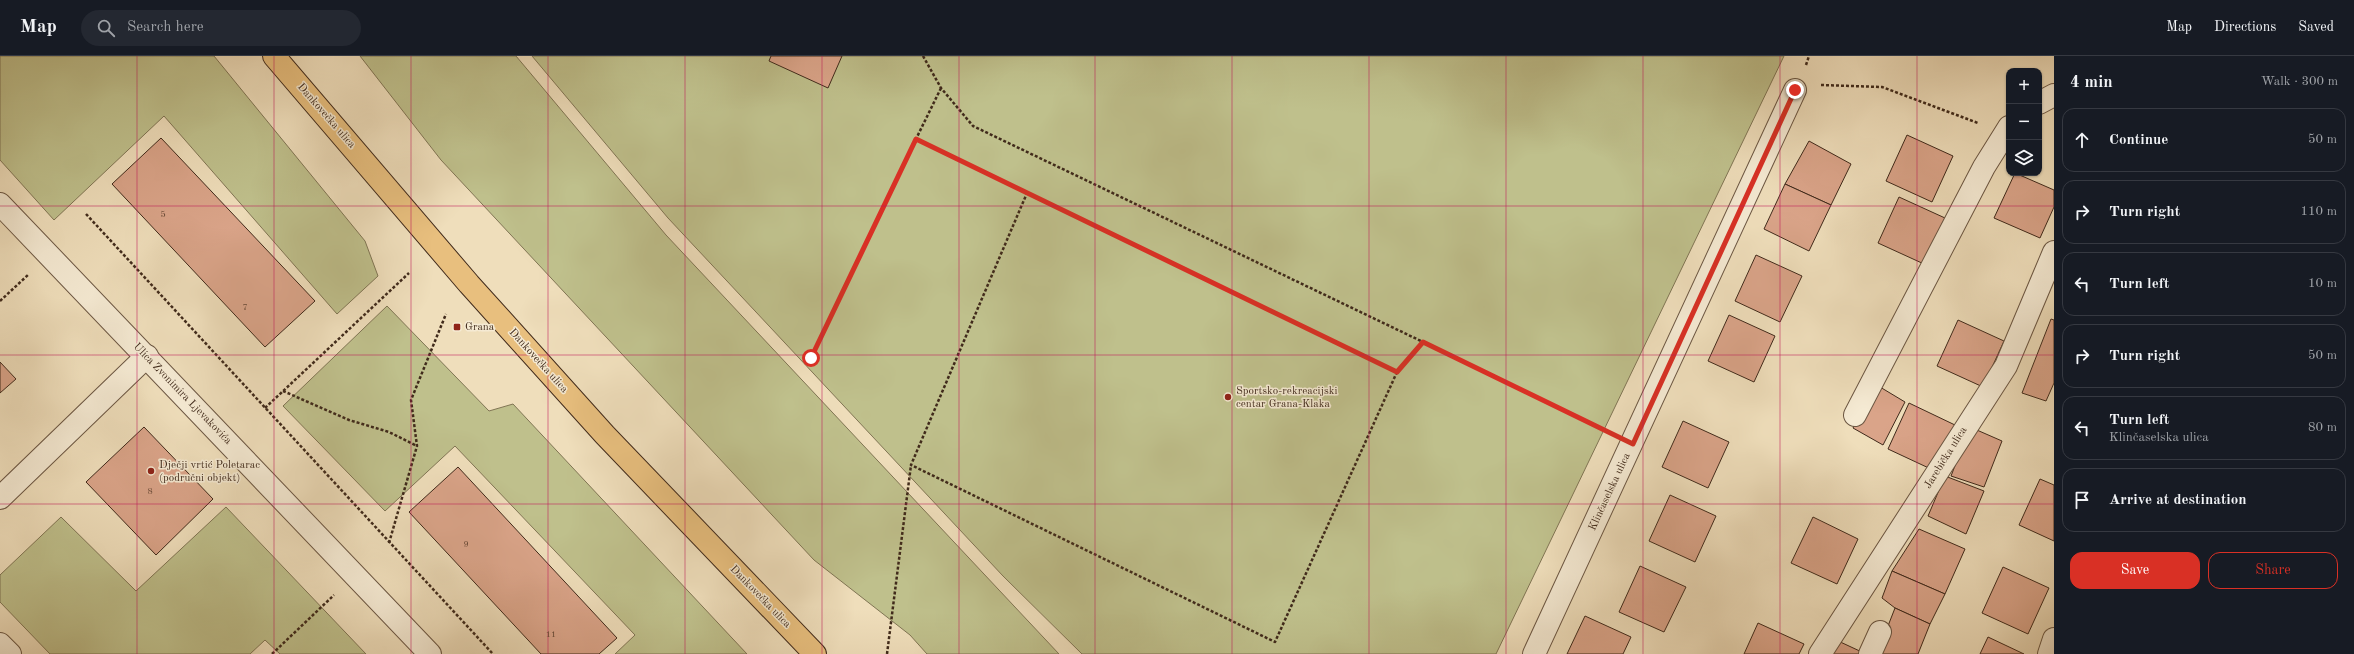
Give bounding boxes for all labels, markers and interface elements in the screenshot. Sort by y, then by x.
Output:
search box [81,10,361,46]
icon: search [95,17,117,39]
text: Map [20,18,57,37]
text: Search here [127,20,204,35]
text: Map [2166,20,2192,34]
text: Directions [2214,20,2276,34]
text: Saved [2298,20,2334,34]
map controls [2006,68,2042,176]
button: + [2006,68,2042,104]
text: 4 min [2070,74,2113,91]
text: Walk · 300 m [2261,75,2338,88]
street label: Dankovečka ulica [295,81,357,151]
route end [1786,81,1804,99]
button: − [2006,104,2042,140]
icon: ahead [2071,129,2093,151]
text: Continue [2109,133,2168,148]
text: 50 m [2308,133,2337,146]
button: layers [2006,140,2042,176]
icon: right [2071,201,2093,223]
text: Turn right [2109,205,2180,220]
text: 110 m [2300,205,2337,218]
house number: 5 [160,210,166,219]
icon: left [2071,273,2093,295]
text: Turn left [2109,277,2169,292]
text: 10 m [2308,277,2337,290]
house number: 7 [242,303,248,312]
marker: Grana [452,322,462,332]
place label: Grana [465,322,495,333]
street label: Dankovečka ulica [506,327,570,396]
street label: Ulica Zvonimira Ljevakovića [131,341,234,447]
icon: right [2071,345,2093,367]
route start [802,349,820,367]
text: Turn right [2109,349,2180,364]
text: 50 m [2308,349,2337,362]
place label: Sportsko-rekreacijski centar Grana-Klaka [1236,386,1337,410]
marker: Sportsko-rekreacijski centar Grana-Klaka [1223,392,1233,402]
text: Turn left [2109,413,2169,428]
icon: left [2071,417,2093,439]
text: 80 m [2308,421,2337,434]
street label: Jarebička ulica [1923,425,1970,491]
text: Klinčaselska ulica [2109,431,2209,444]
street label: Klinčaselska ulica [1587,451,1633,533]
place label: Dječji vrtić Poletarac (područni objekt) [159,460,260,484]
marker: Dječji vrtić Poletarac (područni objekt) [146,466,156,476]
house number: 8 [147,487,153,496]
icon: arrive [2071,489,2093,511]
text: Arrive at destination [2109,493,2247,508]
house number: 9 [463,540,469,549]
button: Save [2070,552,2200,589]
button: Share [2208,552,2338,589]
street label: Dankovečka ulica [728,564,793,631]
house number: 11 [546,630,556,639]

